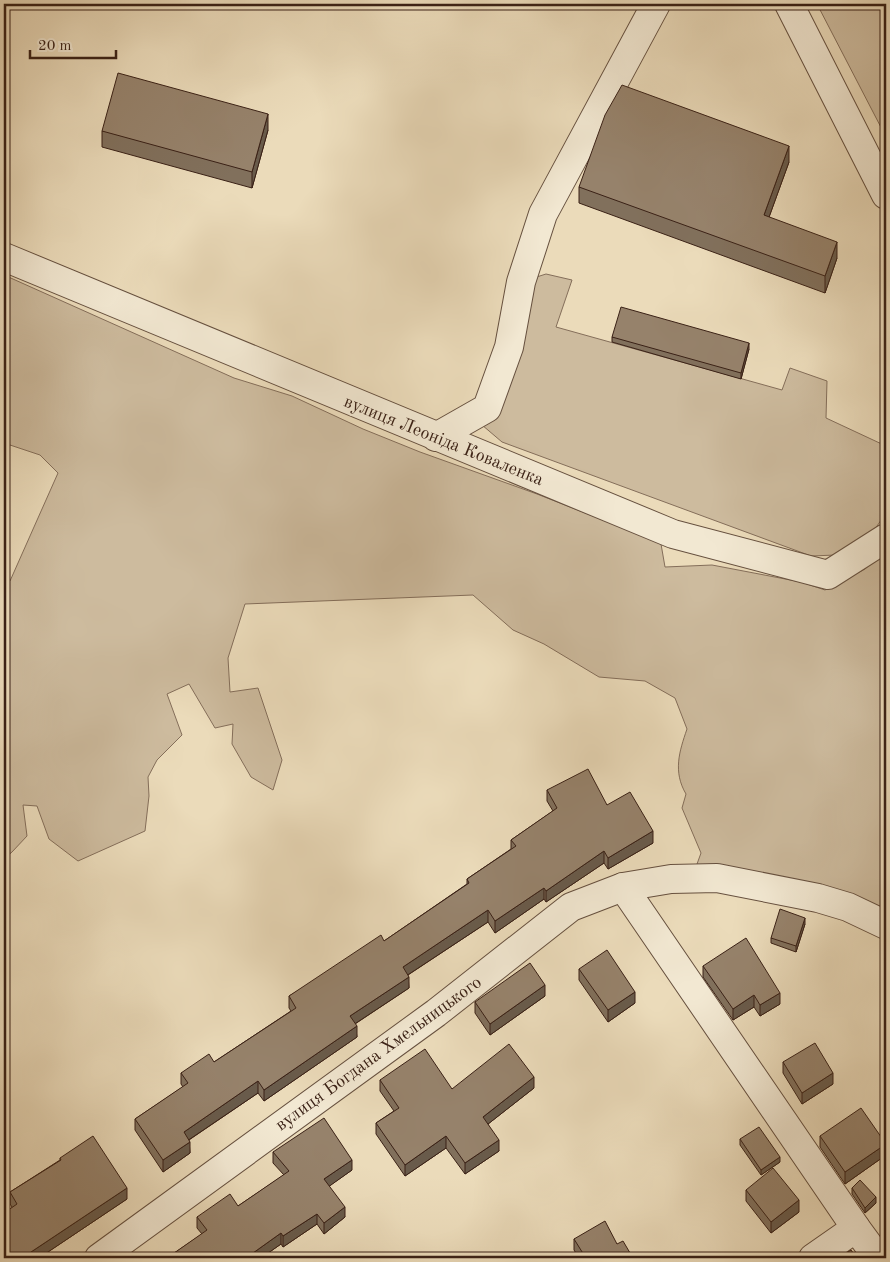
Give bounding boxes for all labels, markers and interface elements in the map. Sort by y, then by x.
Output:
scale bar [30,28,116,60]
text: 20 m [38,39,72,54]
street label: вулиця Леоніда Коваленка [341,393,546,489]
street label: вулиця Богдана Хмельницького [272,973,485,1135]

